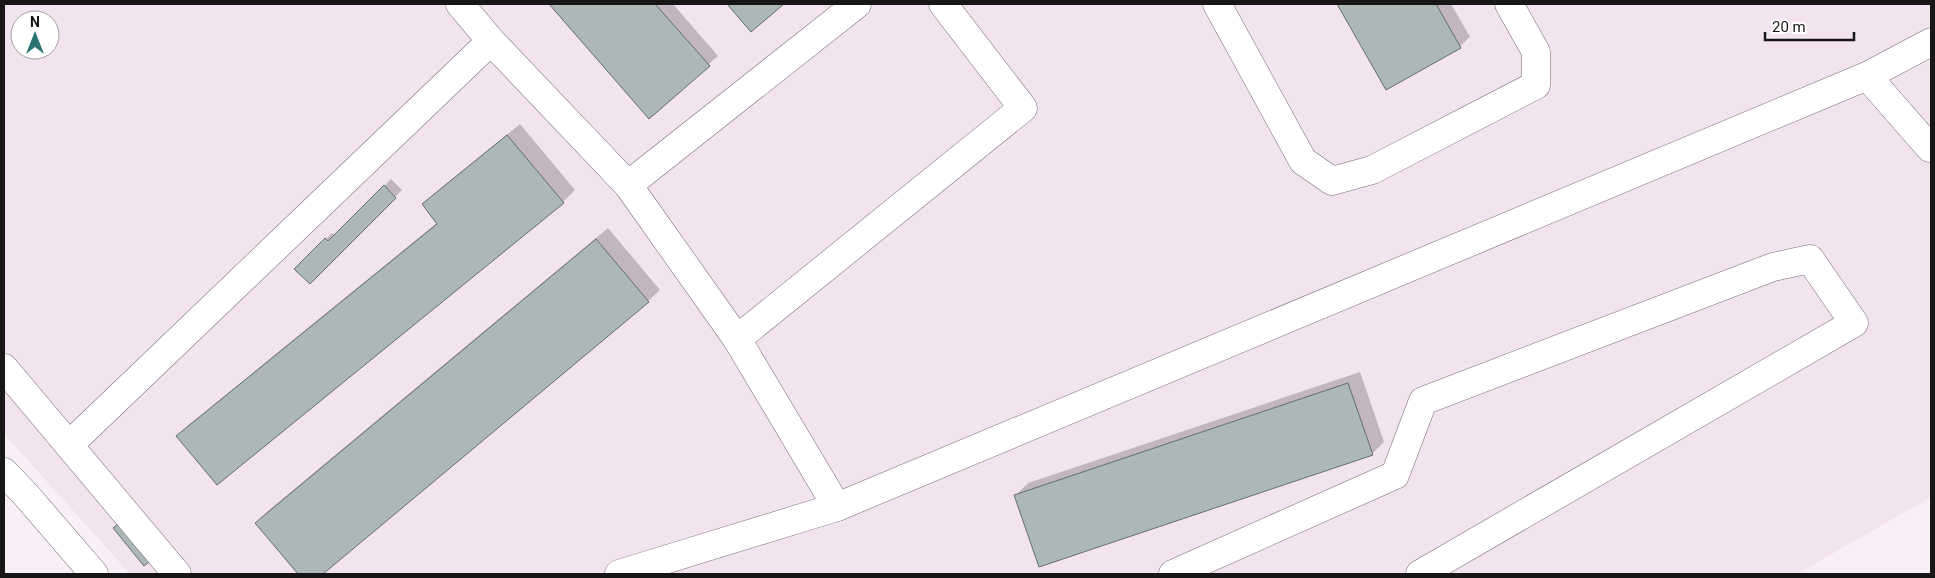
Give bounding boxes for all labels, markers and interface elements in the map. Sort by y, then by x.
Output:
north arrow [10,10,60,60]
scale bar [1765,10,1854,42]
text: N [30,14,40,30]
text: 20 m [1772,18,1806,36]

